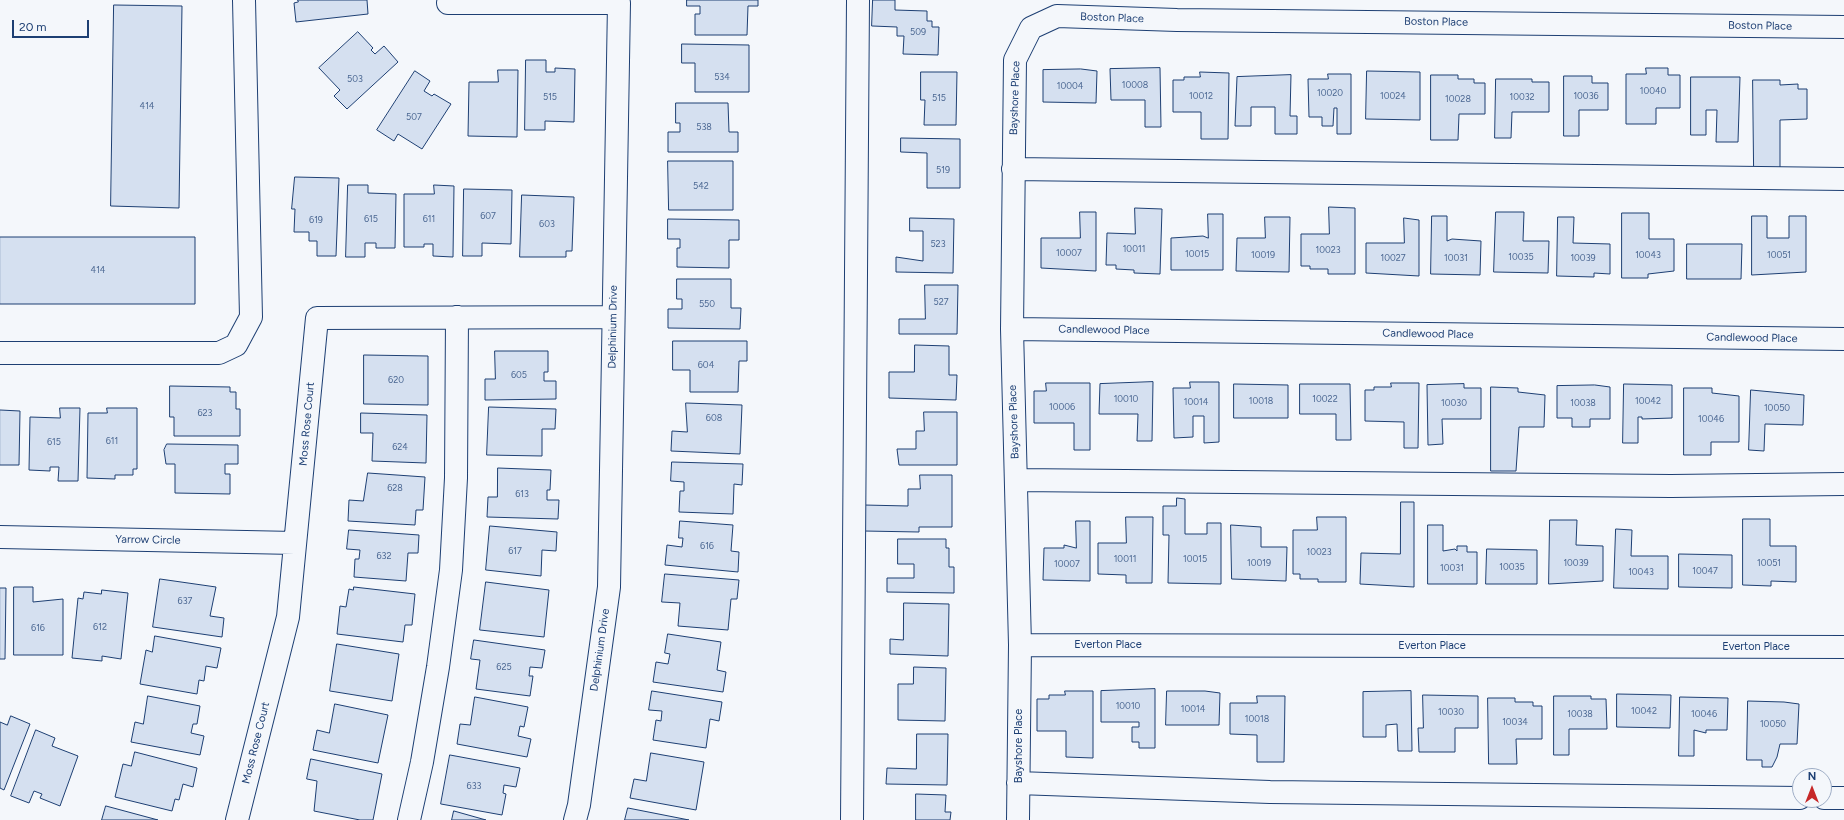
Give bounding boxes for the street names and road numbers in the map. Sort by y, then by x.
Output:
street label: Boston Place [1080,10,1144,26]
street label: Boston Place [1404,15,1468,29]
street label: Boston Place [1728,19,1792,33]
street label: Bayshore Place [1007,61,1023,135]
street label: Delphinium Drive [606,285,620,369]
street label: Candlewood Place [1058,323,1150,337]
street label: Candlewood Place [1382,327,1474,341]
street label: Candlewood Place [1706,331,1798,345]
street label: Moss Rose Court [297,382,317,466]
street label: Bayshore Place [1006,385,1022,459]
street label: Yarrow Circle [115,533,181,547]
street label: Delphinium Drive [588,608,612,692]
street label: Everton Place [1074,638,1142,652]
street label: Everton Place [1398,639,1466,653]
street label: Everton Place [1722,640,1790,654]
street label: Moss Rose Court [239,701,273,785]
street label: Bayshore Place [1012,709,1026,783]

